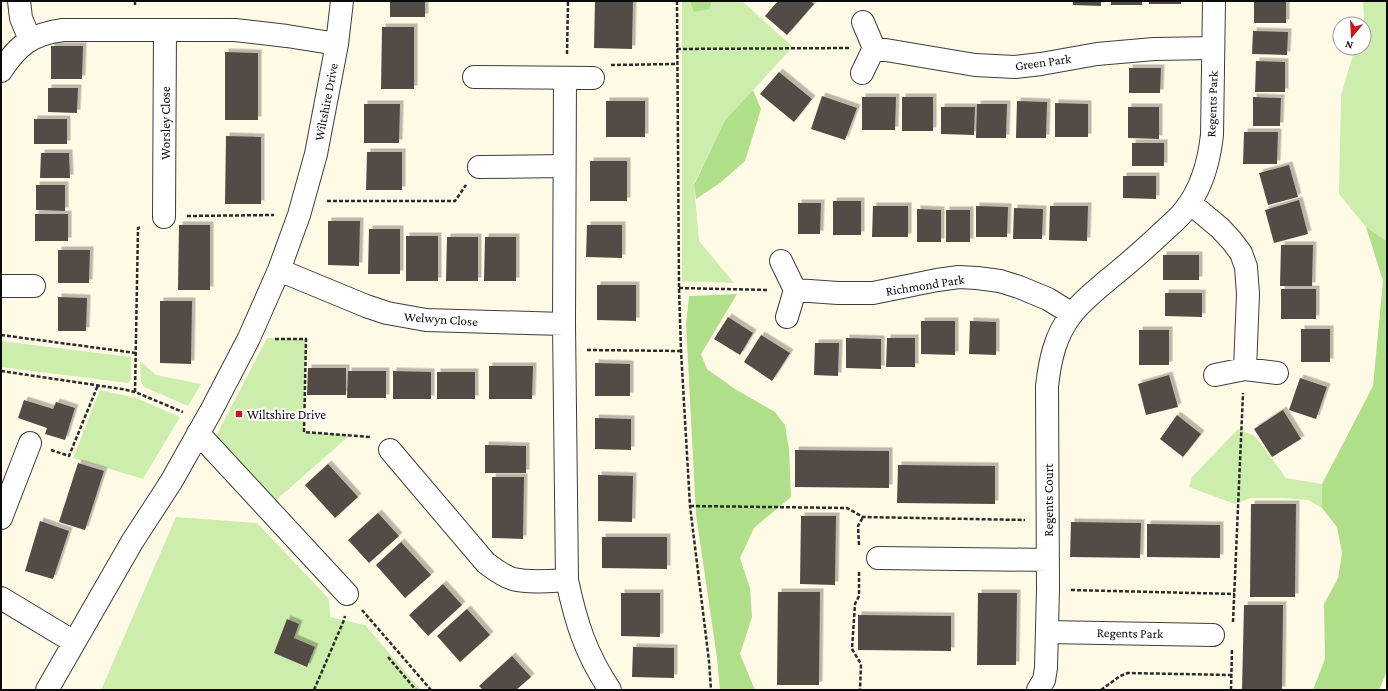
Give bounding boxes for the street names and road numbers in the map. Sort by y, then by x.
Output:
street label: Green Park [1014,51,1073,73]
street label: Wiltshire Drive [311,62,341,142]
street label: Regents Park [1203,70,1221,137]
street label: Worsley Close [158,86,173,160]
street label: Richmond Park [885,271,966,299]
street label: Welwyn Close [404,309,479,329]
street label: Regents Court [1041,463,1056,537]
street label: Regents Park [1097,625,1164,641]

